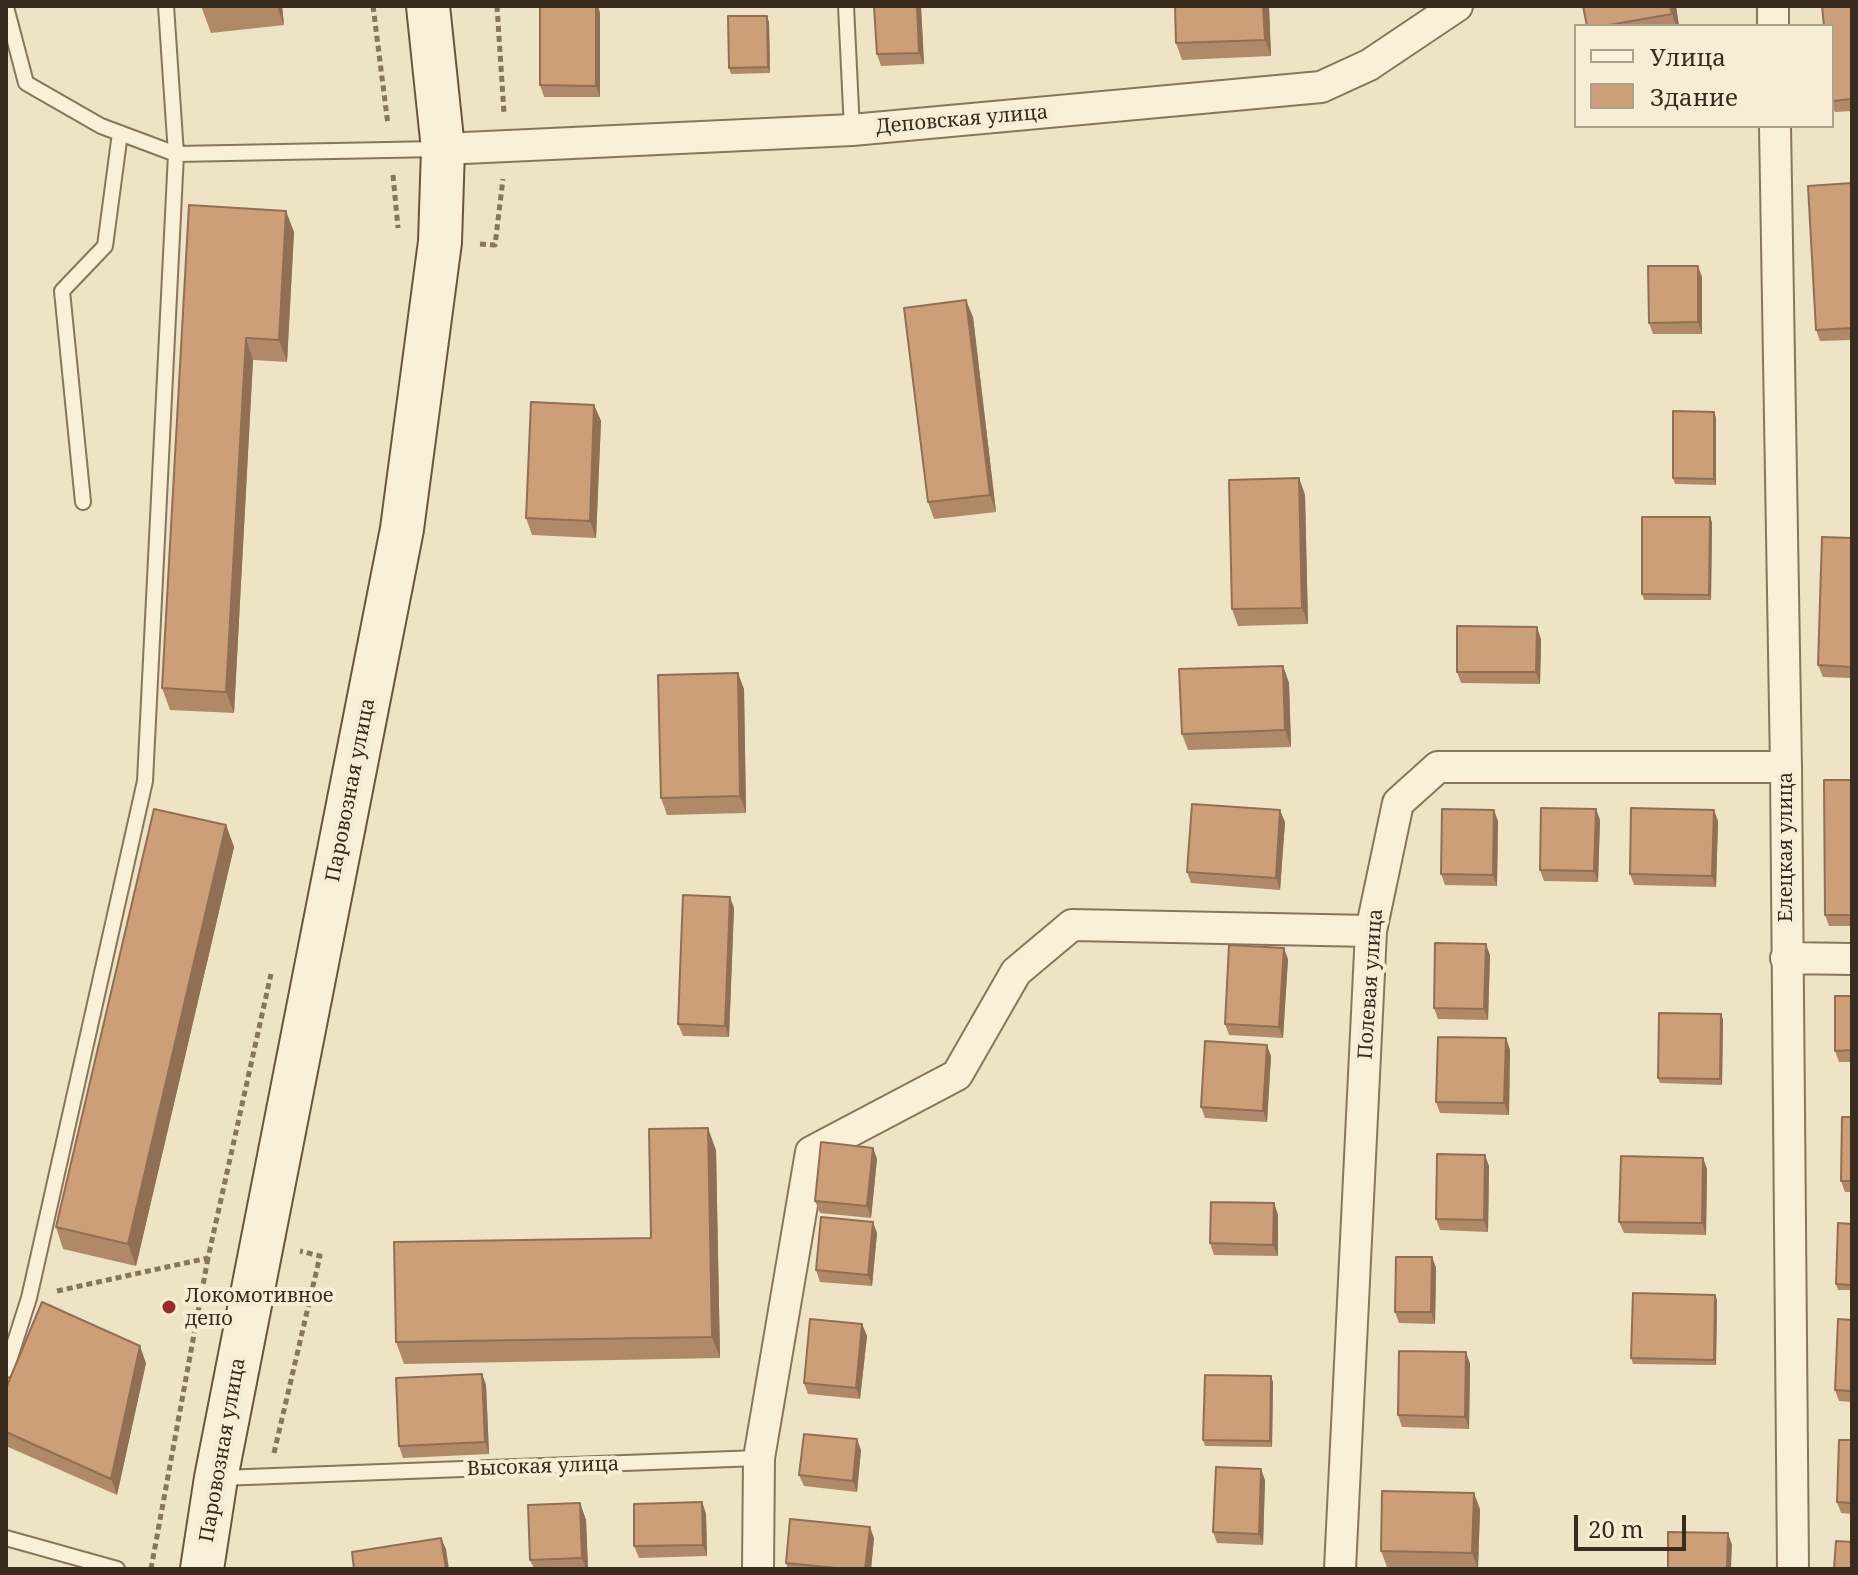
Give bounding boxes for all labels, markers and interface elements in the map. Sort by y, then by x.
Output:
legend [1574,24,1834,128]
text: Улица [1650,40,1726,73]
text: Здание [1650,80,1738,113]
street label: Деповская улица [875,101,1049,139]
street label: Паровозная улица [321,696,381,884]
street label: Елецкая улица [1774,772,1798,922]
street label: Полевая улица [1354,908,1388,1060]
place label: Локомотивное депо [185,1284,333,1331]
marker: Локомотивное депо [160,1298,178,1316]
street label: Паровозная улица [195,1356,251,1544]
street label: Высокая улица [466,1452,620,1482]
scale bar [1578,1499,1690,1549]
text: 20 m [1588,1512,1644,1545]

